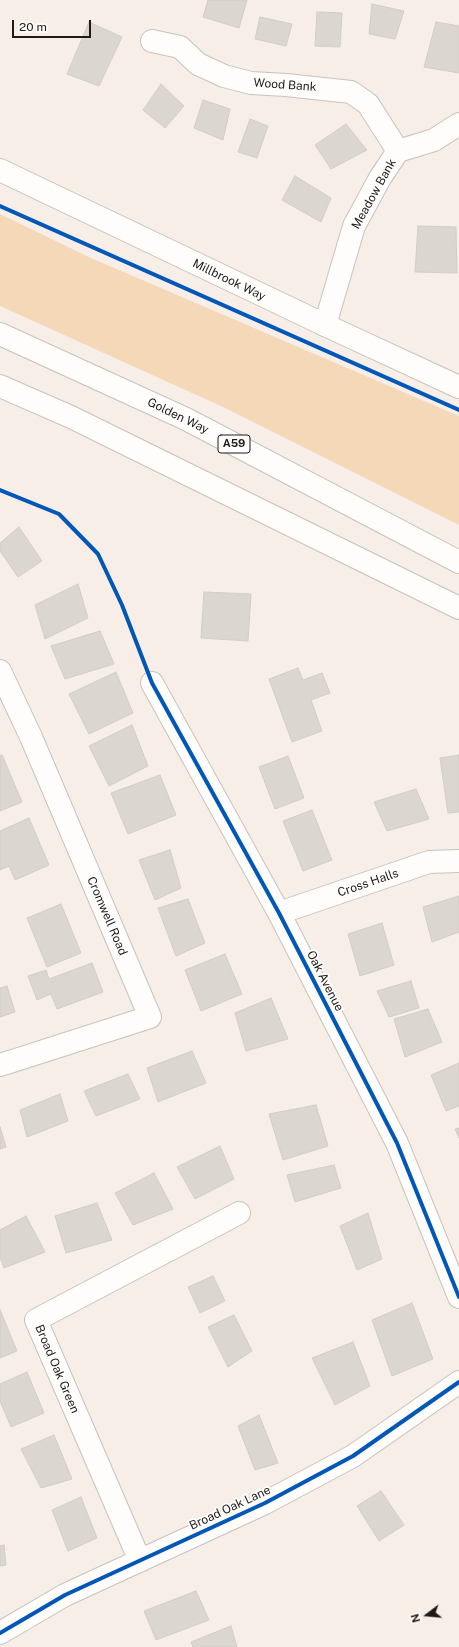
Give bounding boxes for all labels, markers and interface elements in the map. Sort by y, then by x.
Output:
scale bar [14,12,93,38]
text: 20 m [19,20,47,34]
street label: Wood Bank [253,76,317,94]
street label: Meadow Bank [349,156,399,232]
street label: Millbrook Way [190,256,268,304]
street label: Golden Way [145,395,211,437]
road number: A59 [218,435,250,453]
street label: Cross Halls [336,866,400,900]
street label: Cromwell Road [84,874,130,958]
street label: Oak Avenue [304,948,346,1014]
street label: Broad Oak Green [32,1322,82,1416]
street label: Broad Oak Lane [187,1483,273,1533]
north arrow [407,1595,447,1635]
text: N [409,1613,422,1624]

